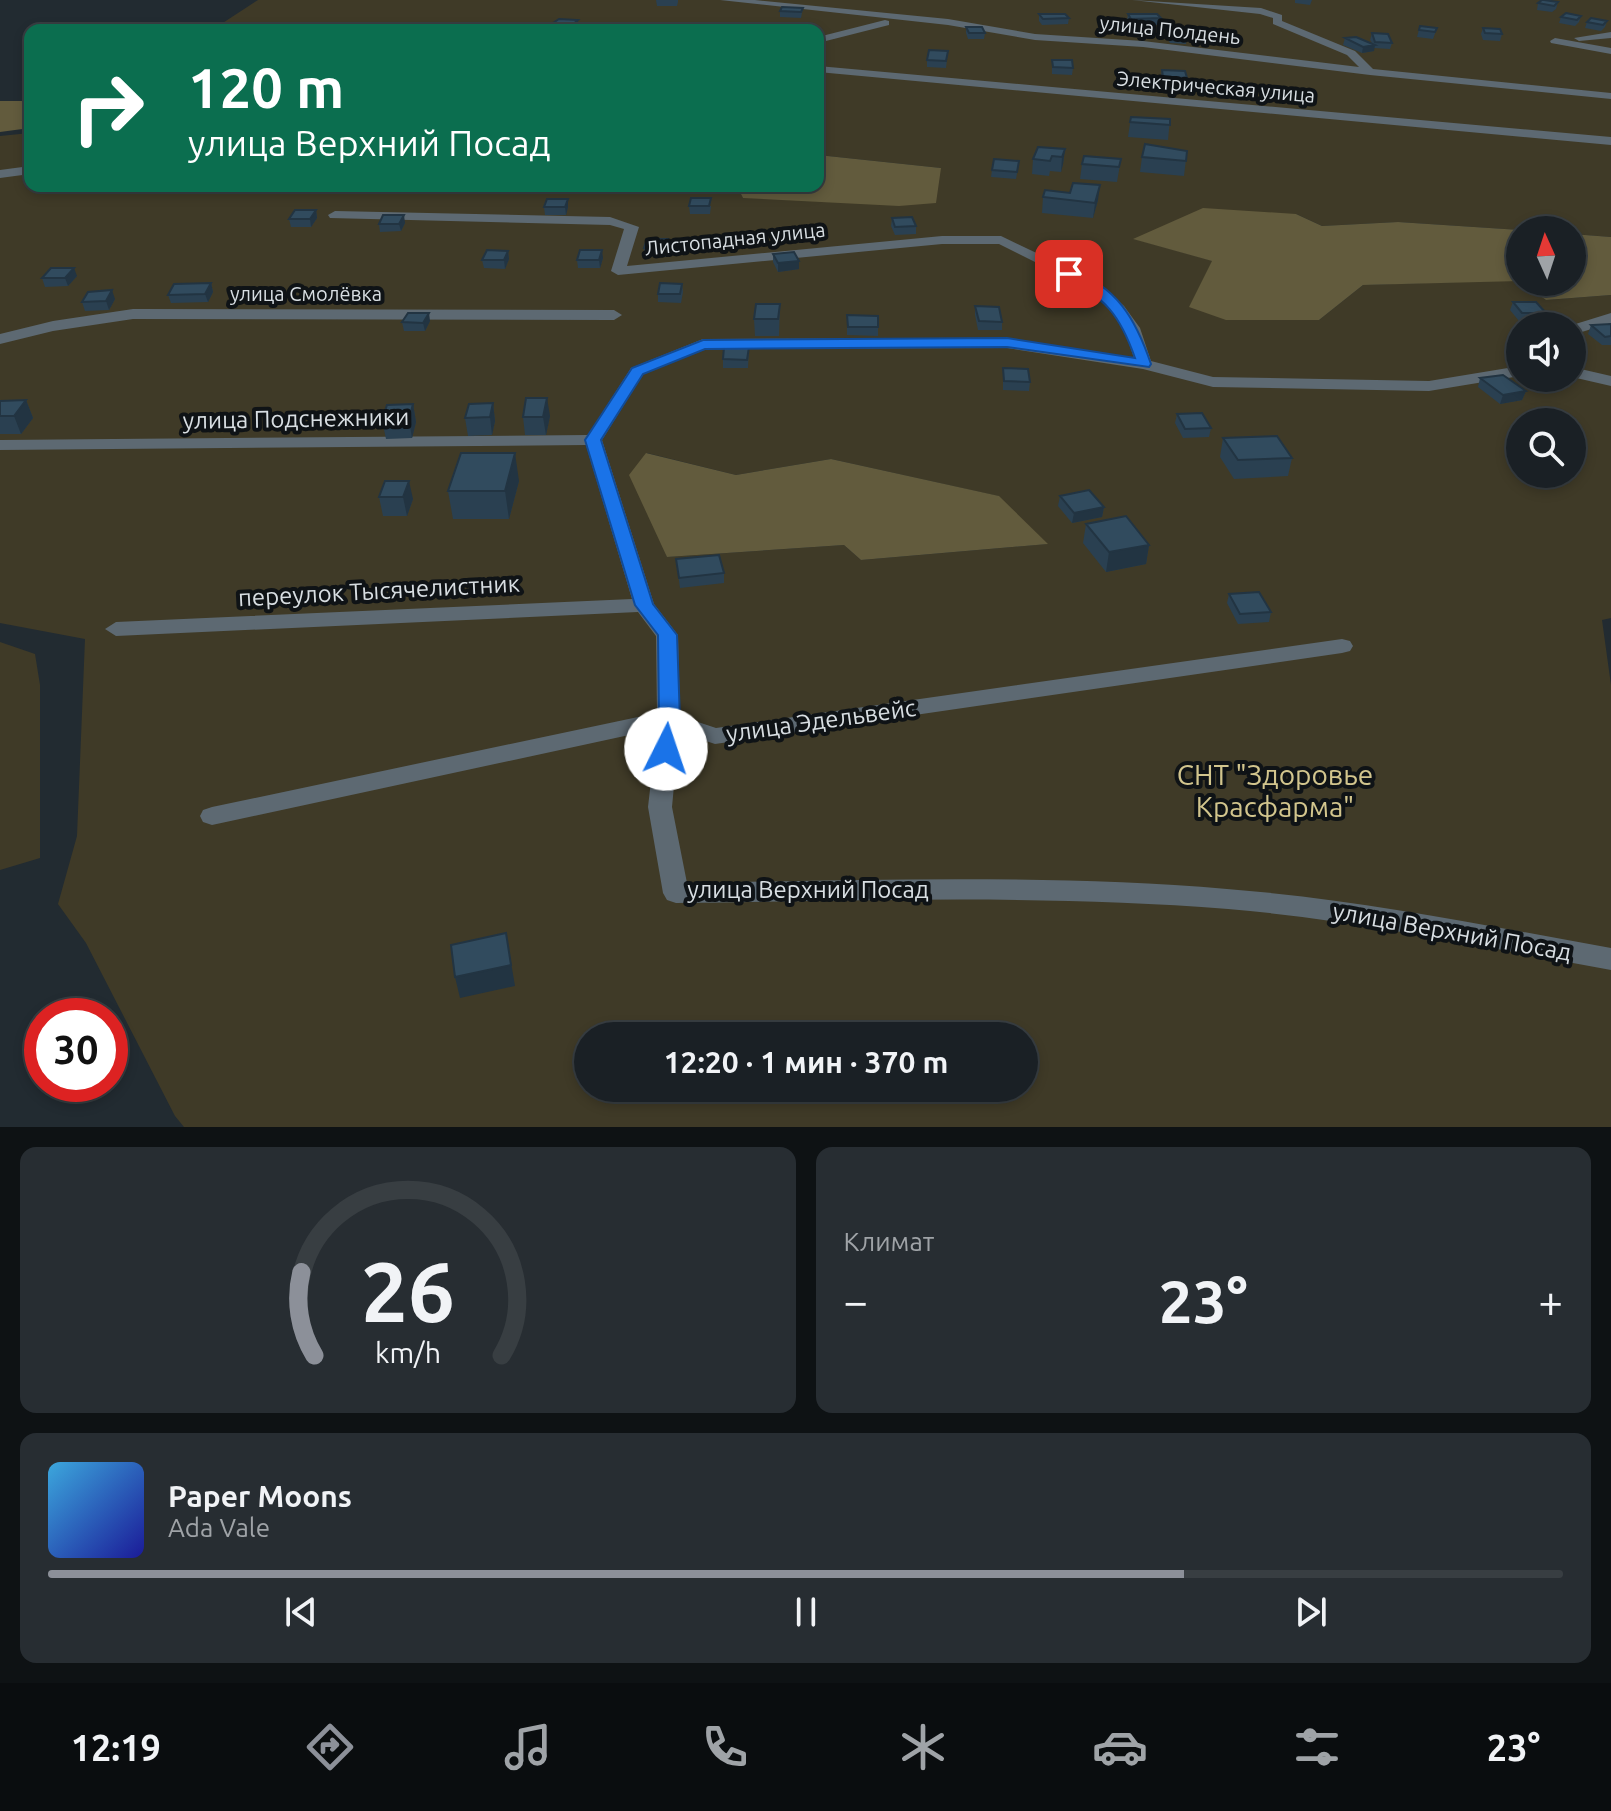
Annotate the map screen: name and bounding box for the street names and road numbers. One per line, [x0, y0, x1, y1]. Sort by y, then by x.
street label: улица Полдень [1099, 11, 1242, 48]
street label: Электрическая улица [1116, 66, 1316, 107]
street label: Листопадная улица [644, 218, 826, 259]
street label: улица Смолёвка [230, 282, 382, 305]
street label: улица Подснежники [182, 403, 410, 434]
street label: переулок Тысячелистник [237, 570, 521, 611]
street label: улица Эдельвейс [724, 694, 918, 747]
street label: улица Верхний Посад [687, 876, 929, 903]
street label: улица Верхний Посад [1331, 897, 1573, 966]

